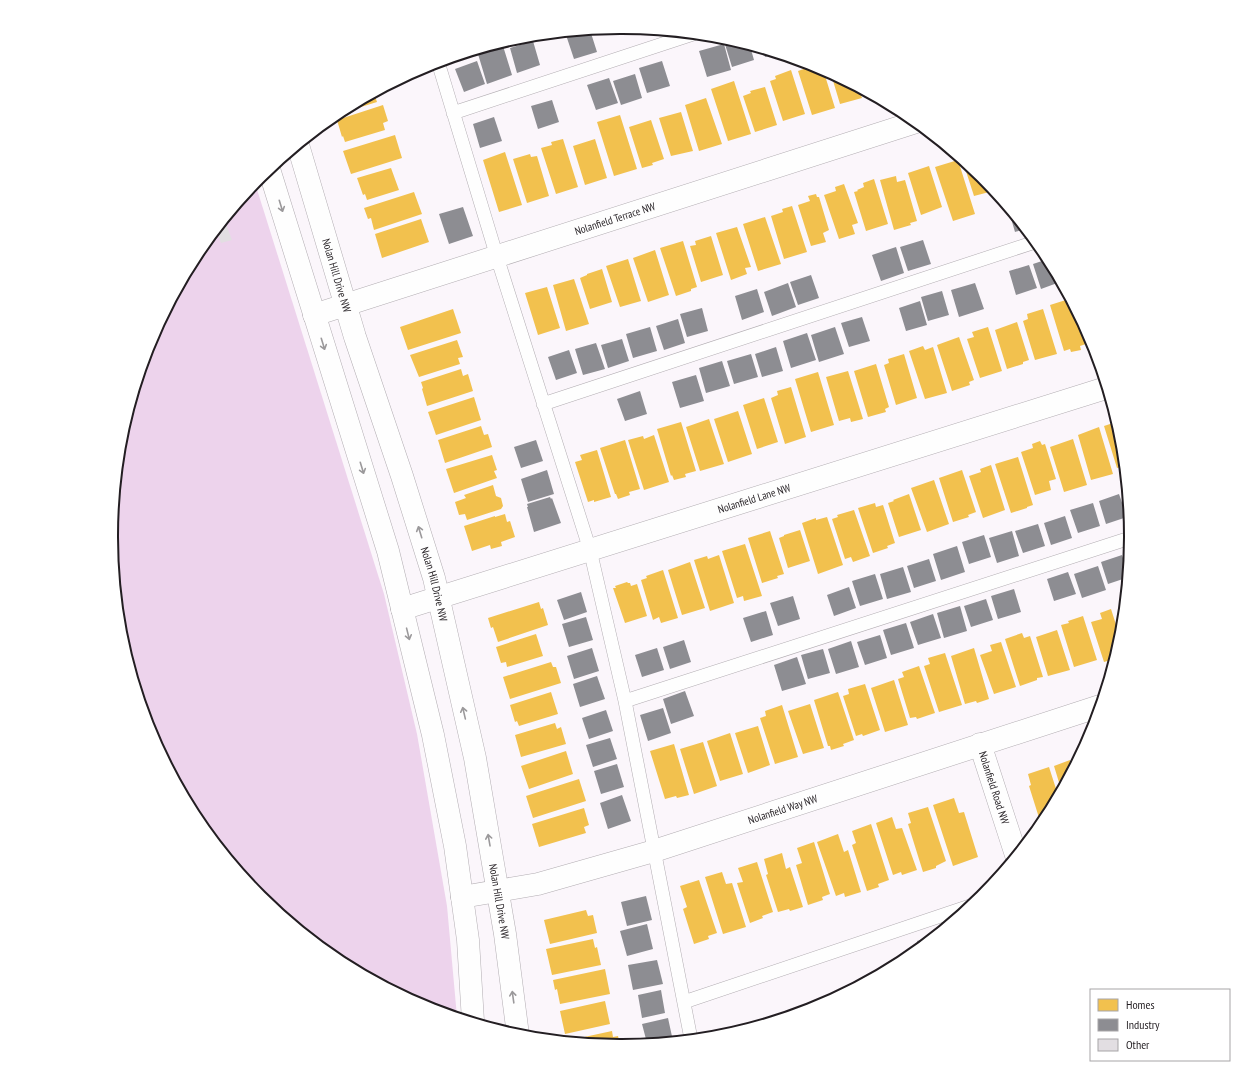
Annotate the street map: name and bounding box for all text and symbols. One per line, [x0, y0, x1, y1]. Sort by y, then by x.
street label: Nolanfield Terrace NW [573, 199, 658, 238]
one-way arrow [278, 200, 285, 213]
street label: Nolan Hill Drive NW [319, 237, 354, 315]
one-way arrow [320, 337, 327, 350]
one-way arrow [359, 461, 366, 474]
street label: Nolanfield Lane NW [716, 480, 793, 516]
one-way arrow [416, 526, 423, 539]
street label: Nolan Hill Drive NW [418, 545, 451, 623]
one-way arrow [405, 627, 412, 640]
one-way arrow [460, 707, 468, 720]
street label: Nolanfield Road NW [976, 749, 1013, 827]
street label: Nolanfield Way NW [746, 791, 820, 827]
one-way arrow [485, 834, 493, 847]
street label: Nolan Hill Drive NW [486, 863, 513, 941]
legend [1090, 989, 1230, 1061]
one-way arrow [509, 990, 517, 1003]
text: Homes [1126, 997, 1154, 1012]
text: Industry [1126, 1017, 1160, 1032]
text: Other [1126, 1037, 1150, 1052]

